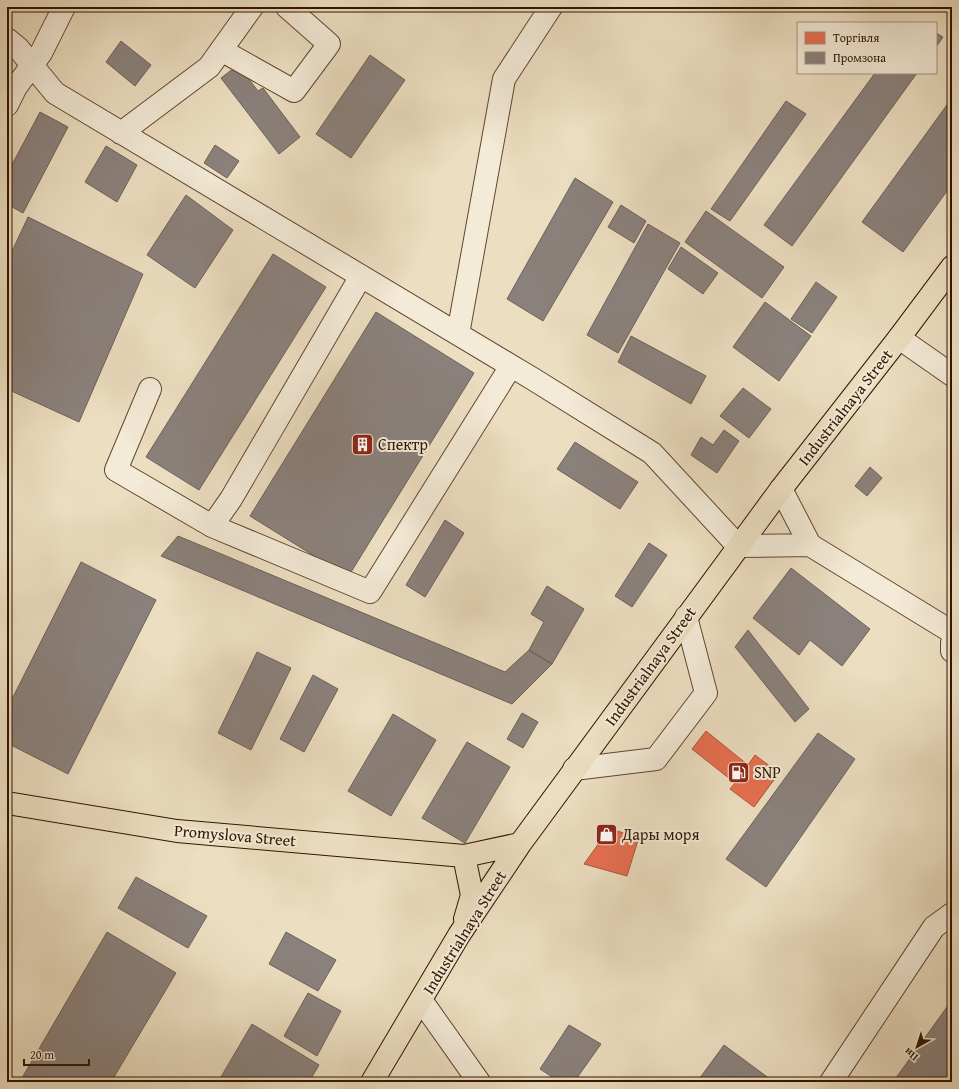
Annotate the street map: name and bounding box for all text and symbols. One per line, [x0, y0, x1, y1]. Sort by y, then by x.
legend [797, 22, 937, 74]
text: Торгівля [833, 29, 879, 46]
text: Промзона [833, 49, 886, 66]
street label: Industrialnaya Street [792, 343, 898, 470]
building icon: Спектр [349, 431, 375, 457]
place label: Спектр [378, 432, 428, 456]
street label: Industrialnaya Street [599, 601, 702, 731]
fuel station icon: SNP [726, 759, 752, 785]
place label: SNP [754, 760, 781, 784]
street label: Promyslova Street [173, 818, 297, 852]
shop icon: Дары моря [594, 821, 620, 847]
place label: Дары моря [621, 822, 700, 846]
street label: Industrialnaya Street [416, 865, 512, 999]
north arrow [897, 1027, 937, 1067]
scale bar [24, 1041, 89, 1067]
text: Пн [900, 1044, 921, 1065]
text: 20 m [30, 1046, 54, 1063]

